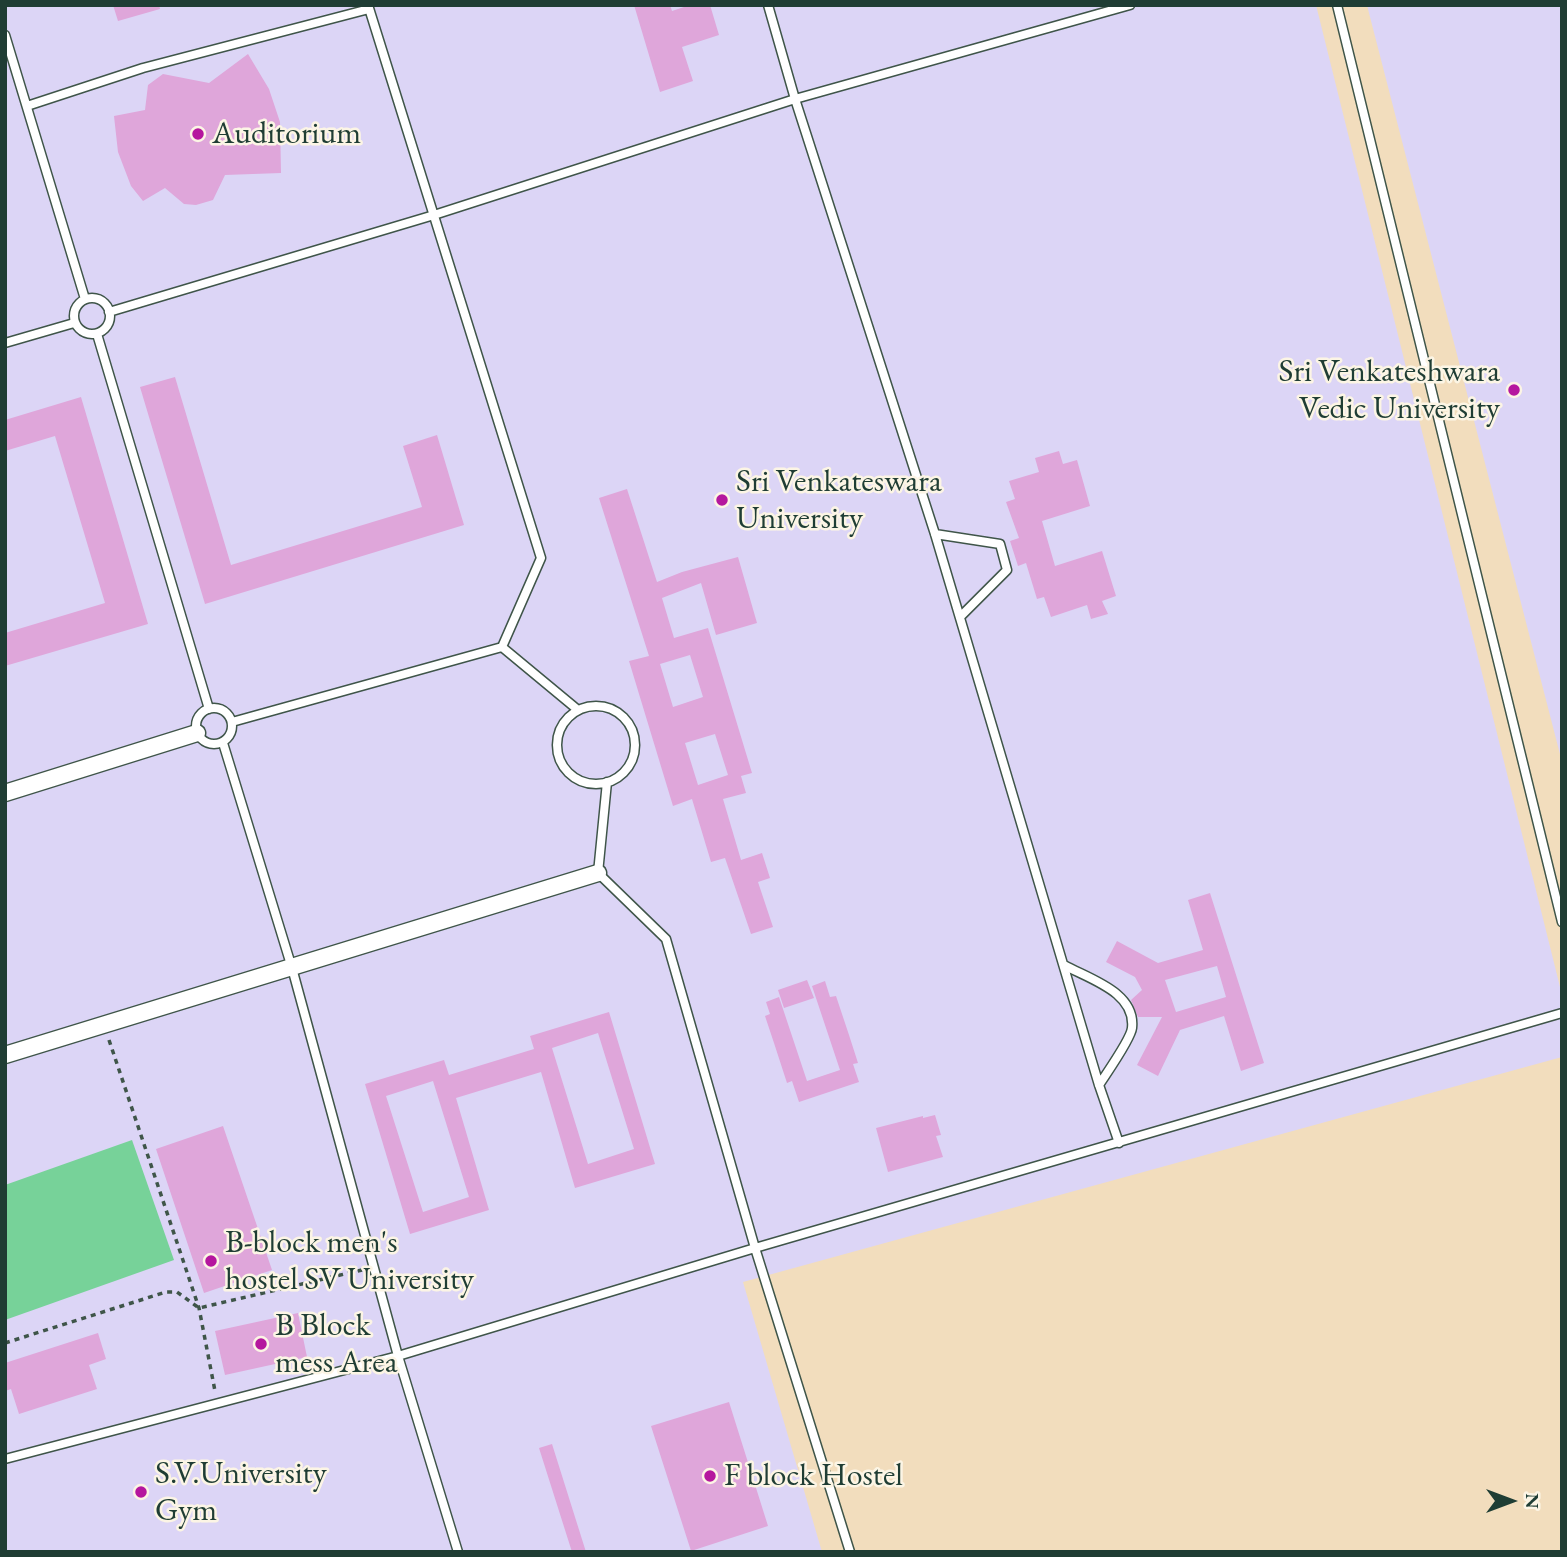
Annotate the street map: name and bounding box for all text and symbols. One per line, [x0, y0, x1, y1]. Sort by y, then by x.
place label: Auditorium [212, 115, 361, 153]
marker: Auditorium [190, 126, 206, 142]
place label: Sri Venkateshwara Vedic University [1279, 353, 1500, 428]
marker: Sri Venkateshwara Vedic University [1506, 382, 1522, 398]
place label: Sri Venkateswara University [736, 463, 942, 538]
marker: Sri Venkateswara University [714, 492, 730, 508]
place label: B-block men's hostel SV University [225, 1224, 474, 1299]
marker: B-block men's hostel SV University [203, 1253, 219, 1269]
place label: B Block mess Area [275, 1307, 398, 1382]
marker: B Block mess Area [253, 1336, 269, 1352]
place label: S.V.University Gym [155, 1455, 327, 1530]
place label: F block Hostel [724, 1457, 903, 1495]
north arrow [1476, 1466, 1546, 1536]
marker: F block Hostel [702, 1468, 718, 1484]
marker: S.V.University Gym [133, 1484, 149, 1500]
text: N [1520, 1493, 1545, 1509]

